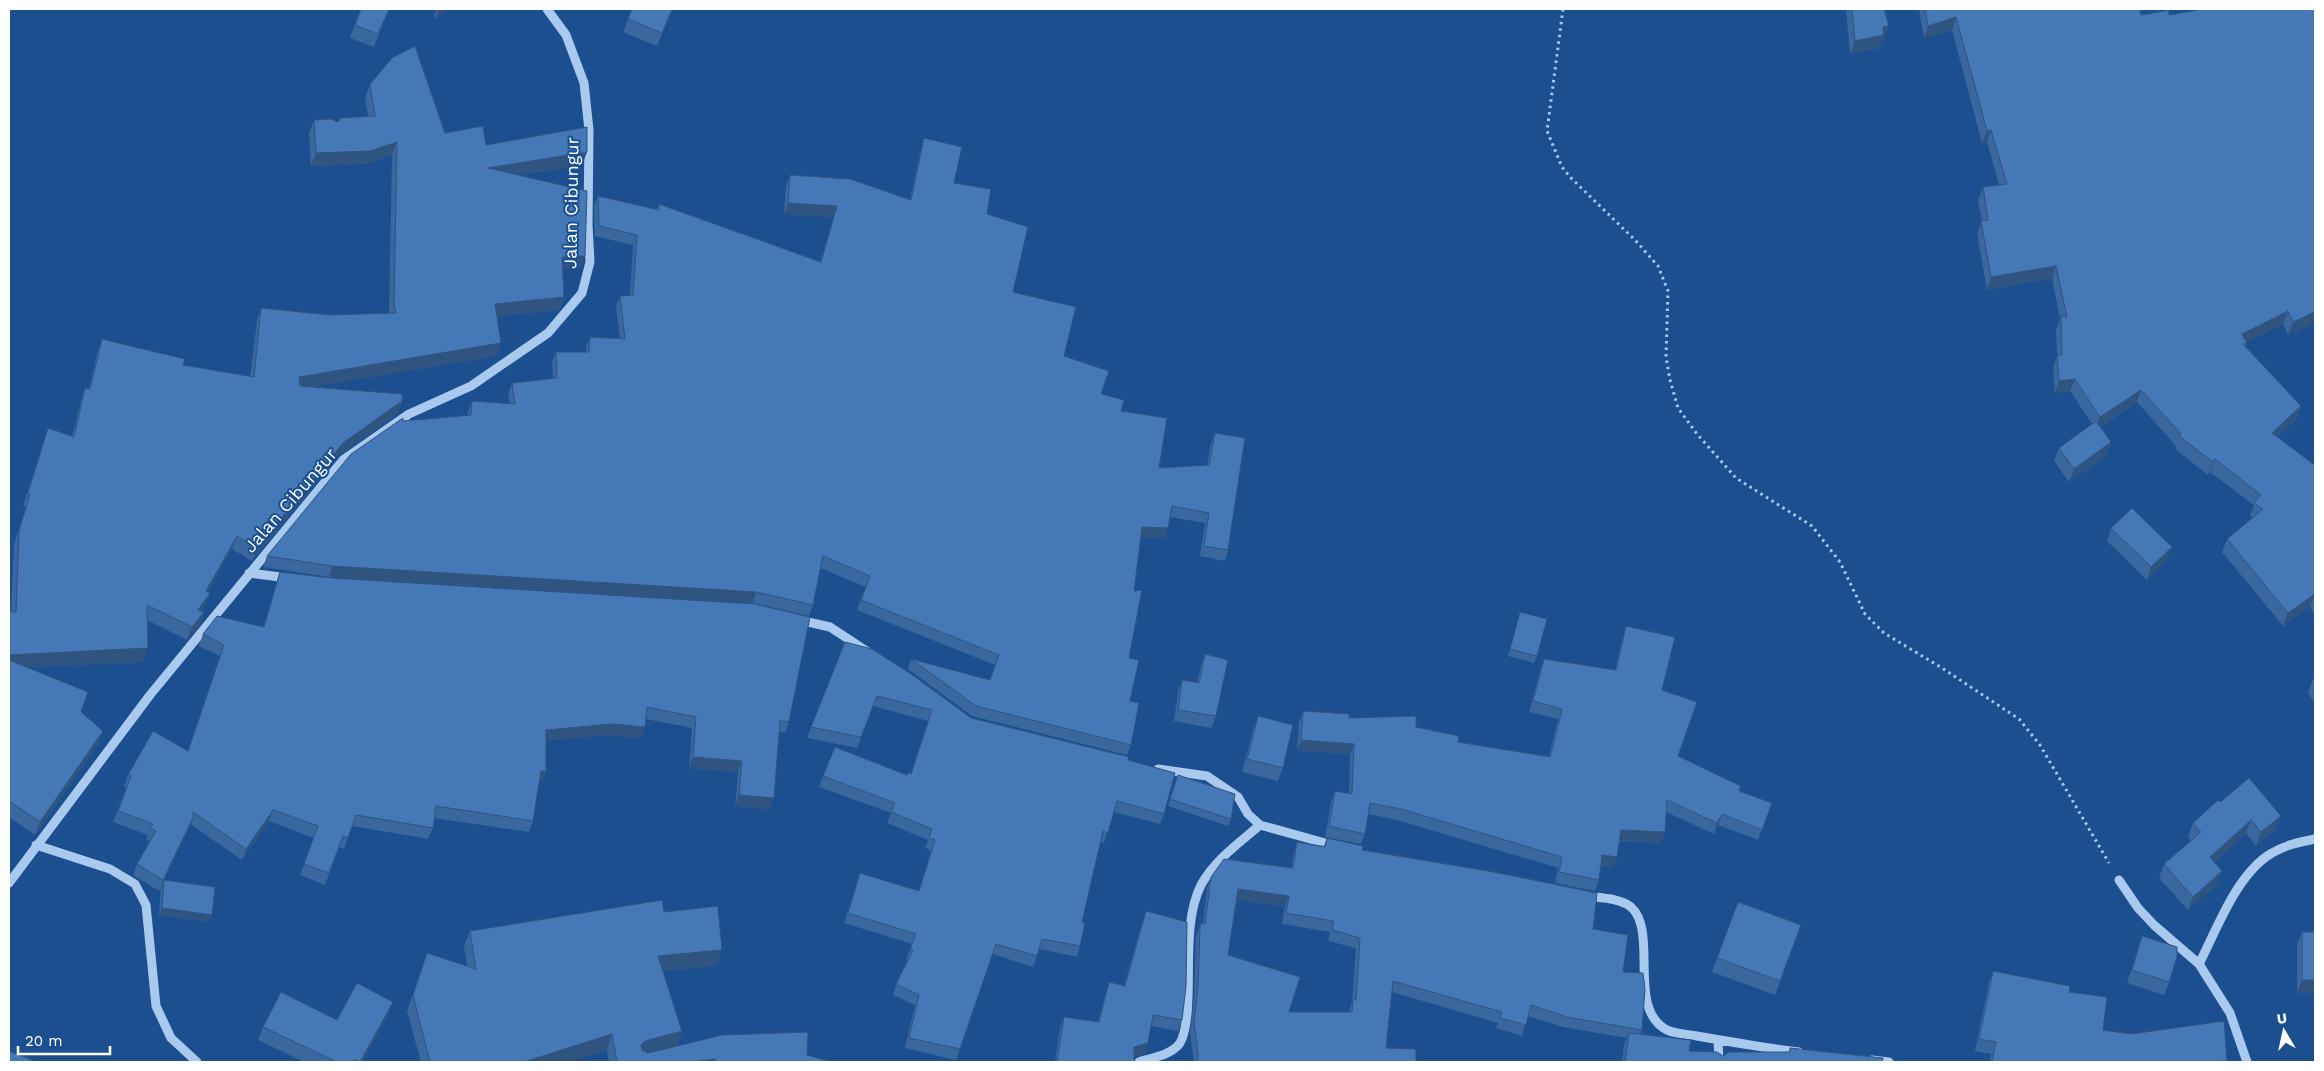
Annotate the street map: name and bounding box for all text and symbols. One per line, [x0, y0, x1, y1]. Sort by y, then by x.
street label: Jalan Cibungur [559, 137, 583, 269]
street label: Jalan Cibungur [239, 443, 341, 557]
north arrow [2259, 1006, 2309, 1056]
text: U [2276, 1009, 2288, 1027]
scale bar [18, 1024, 110, 1056]
text: 20 m [25, 1032, 63, 1050]

